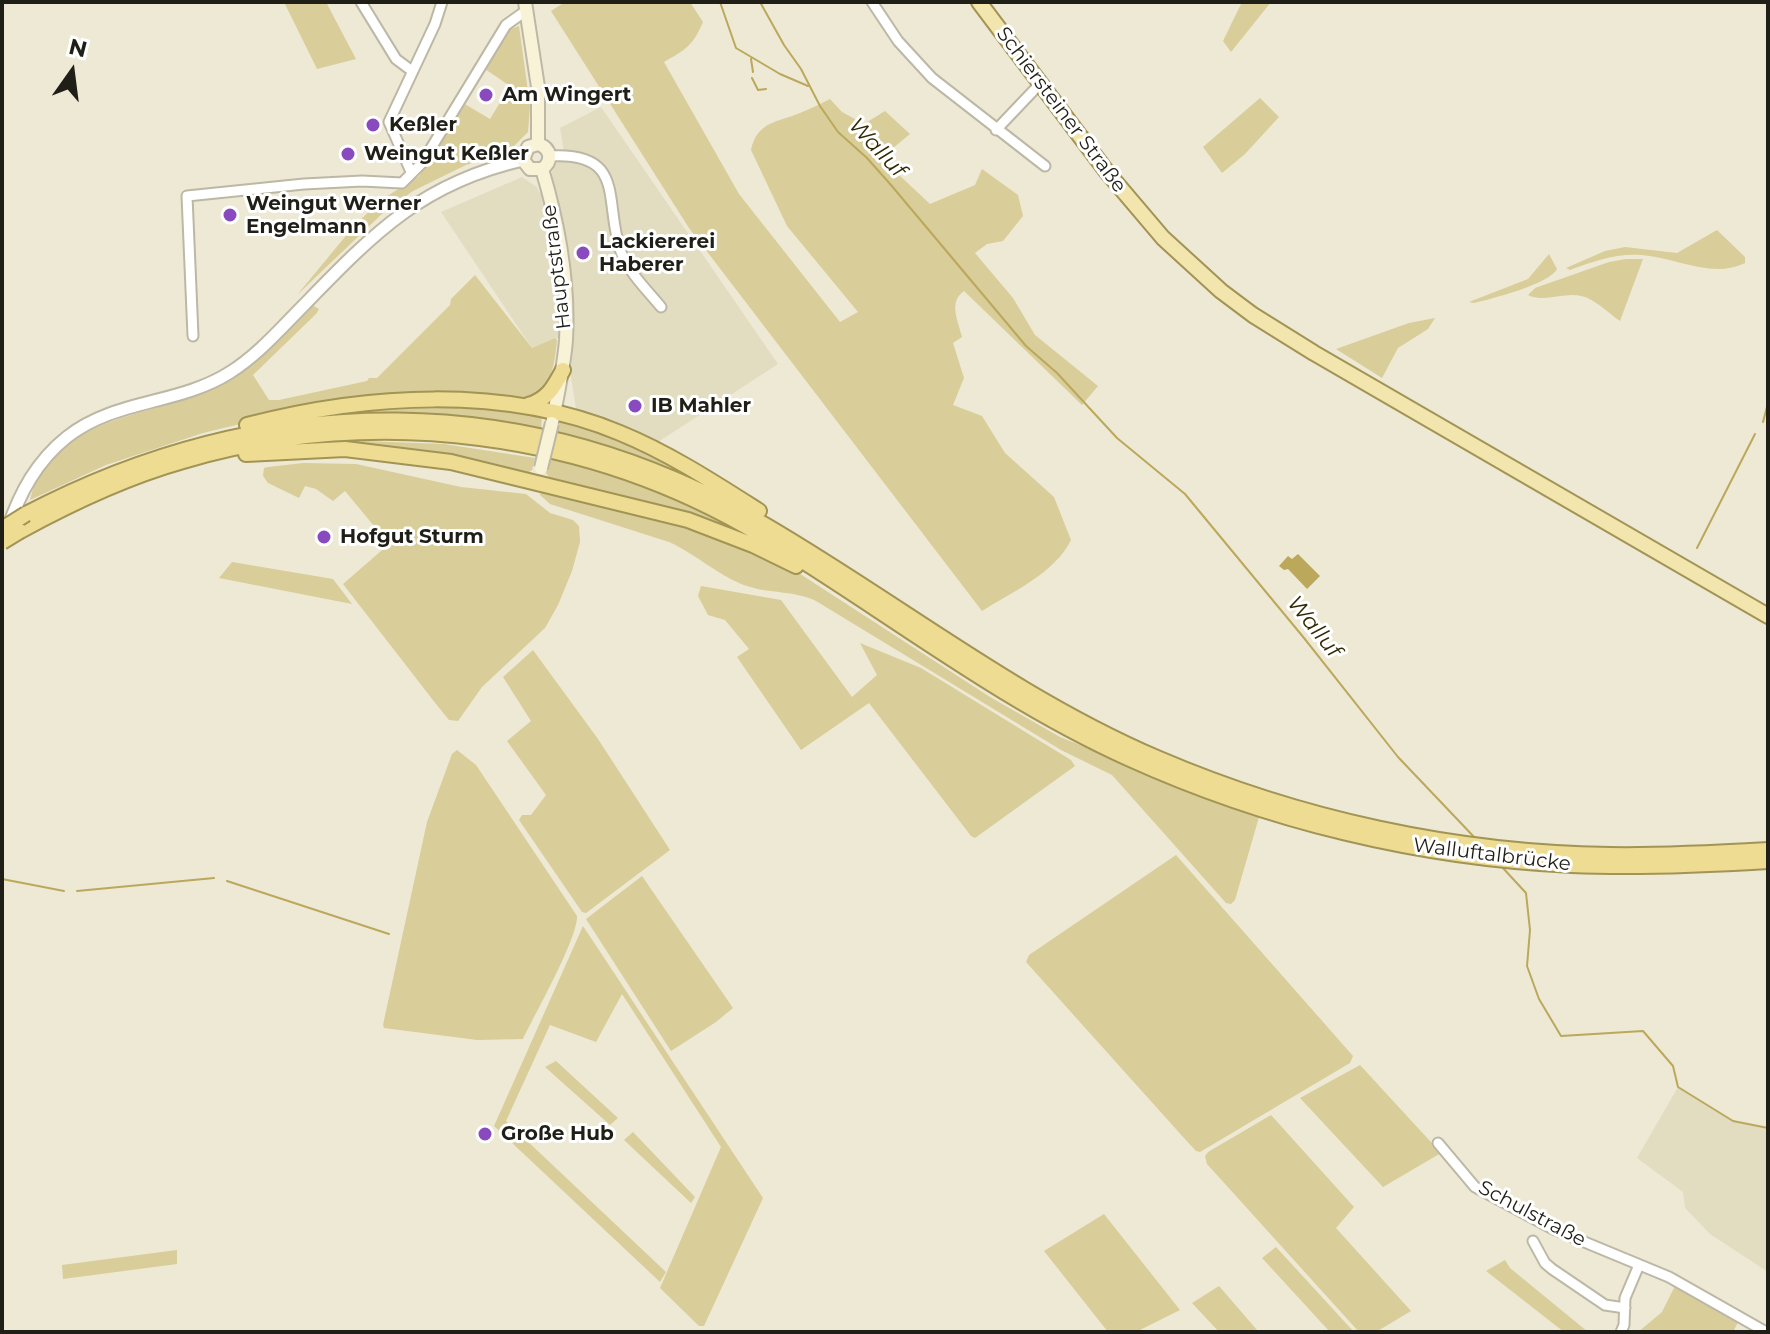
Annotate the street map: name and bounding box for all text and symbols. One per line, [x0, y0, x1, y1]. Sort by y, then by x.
street label: Schiersteiner Straße [991, 22, 1131, 198]
north arrow [32, 32, 112, 112]
text: N [66, 33, 90, 63]
place label: Am Wingert [502, 83, 631, 107]
marker: Am Wingert [477, 86, 495, 104]
place label: Keßler [389, 113, 457, 137]
water label: Walluf [843, 113, 911, 183]
marker: Keßler [364, 116, 382, 134]
place label: Weingut Keßler [364, 142, 529, 166]
marker: Weingut Keßler [339, 145, 357, 163]
place label: Weingut Werner Engelmann [246, 192, 421, 239]
street label: Hauptstraße [537, 203, 577, 331]
marker: Weingut Werner Engelmann [221, 206, 239, 224]
place label: Lackiererei Haberer [599, 230, 715, 277]
marker: Lackiererei Haberer [574, 244, 592, 262]
place label: IB Mahler [651, 394, 751, 418]
marker: IB Mahler [626, 397, 644, 415]
place label: Hofgut Sturm [340, 525, 484, 549]
marker: Hofgut Sturm [315, 528, 333, 546]
water label: Walluf [1281, 591, 1347, 663]
street label: Walluftalbrücke [1412, 833, 1572, 877]
place label: Große Hub [501, 1122, 614, 1146]
marker: Große Hub [476, 1125, 494, 1143]
street label: Schulstraße [1474, 1176, 1590, 1252]

